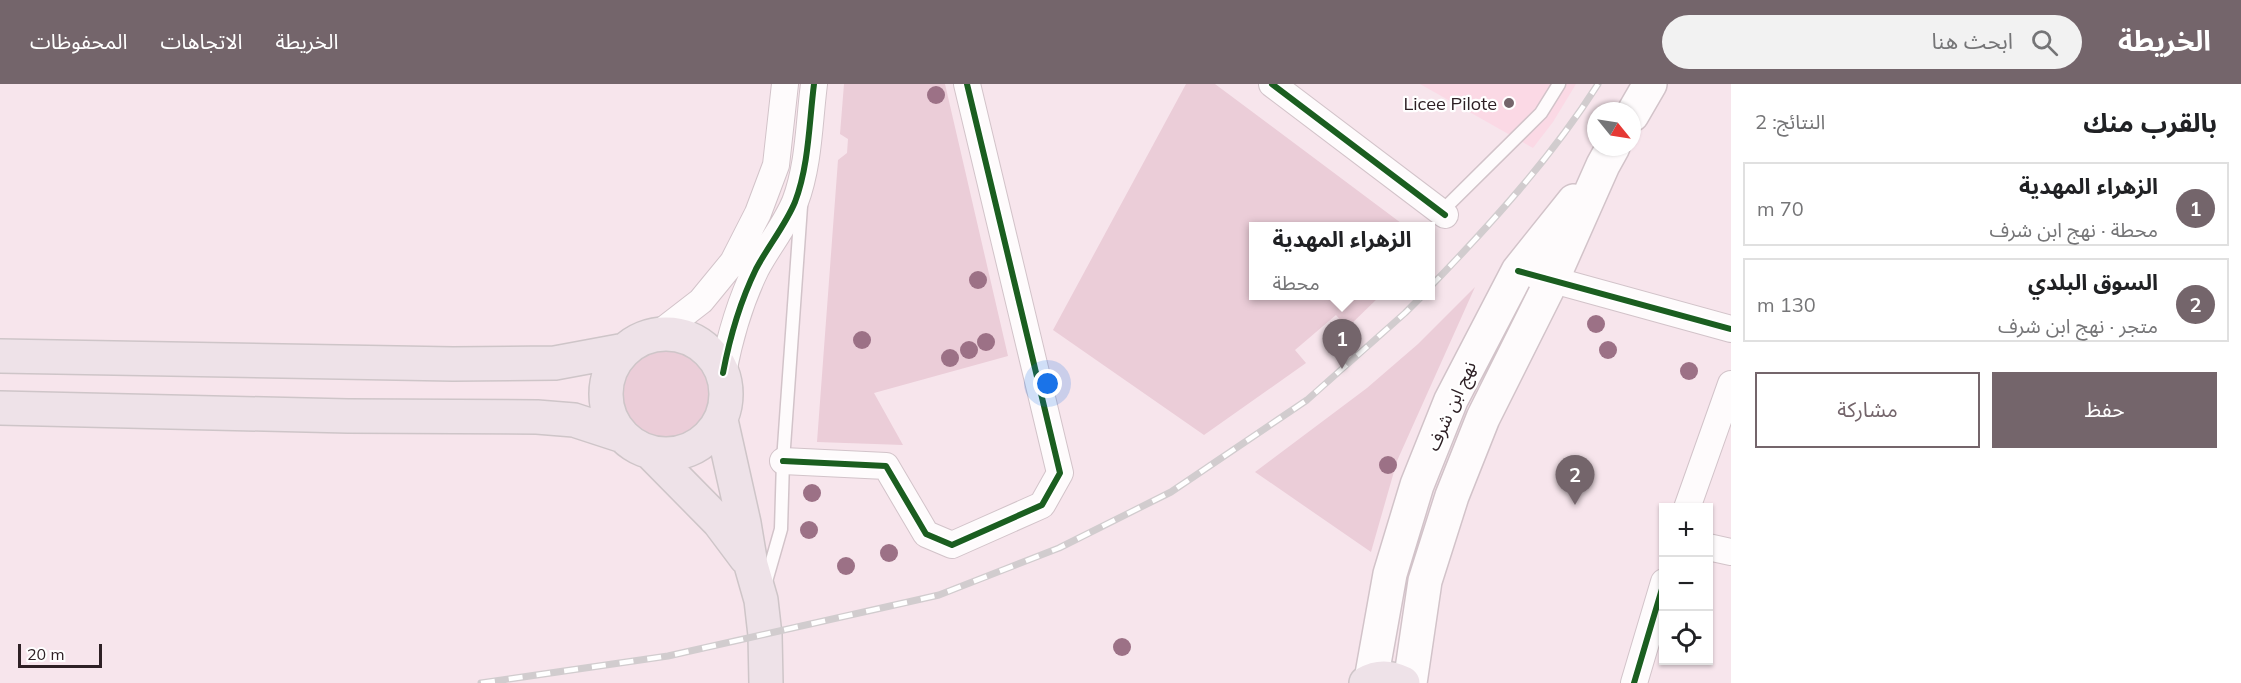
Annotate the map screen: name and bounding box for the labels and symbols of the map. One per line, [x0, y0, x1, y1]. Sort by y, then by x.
place label: Licee Pilote [1403, 92, 1497, 115]
marker: Licee Pilote [1502, 96, 1516, 110]
north arrow [1587, 102, 1641, 156]
pin: 1 [1322, 320, 1362, 369]
street label: نهج ابن شرف [1421, 358, 1483, 455]
your location [1033, 369, 1062, 398]
pin: 2 [1556, 456, 1594, 505]
scale bar [18, 641, 102, 668]

